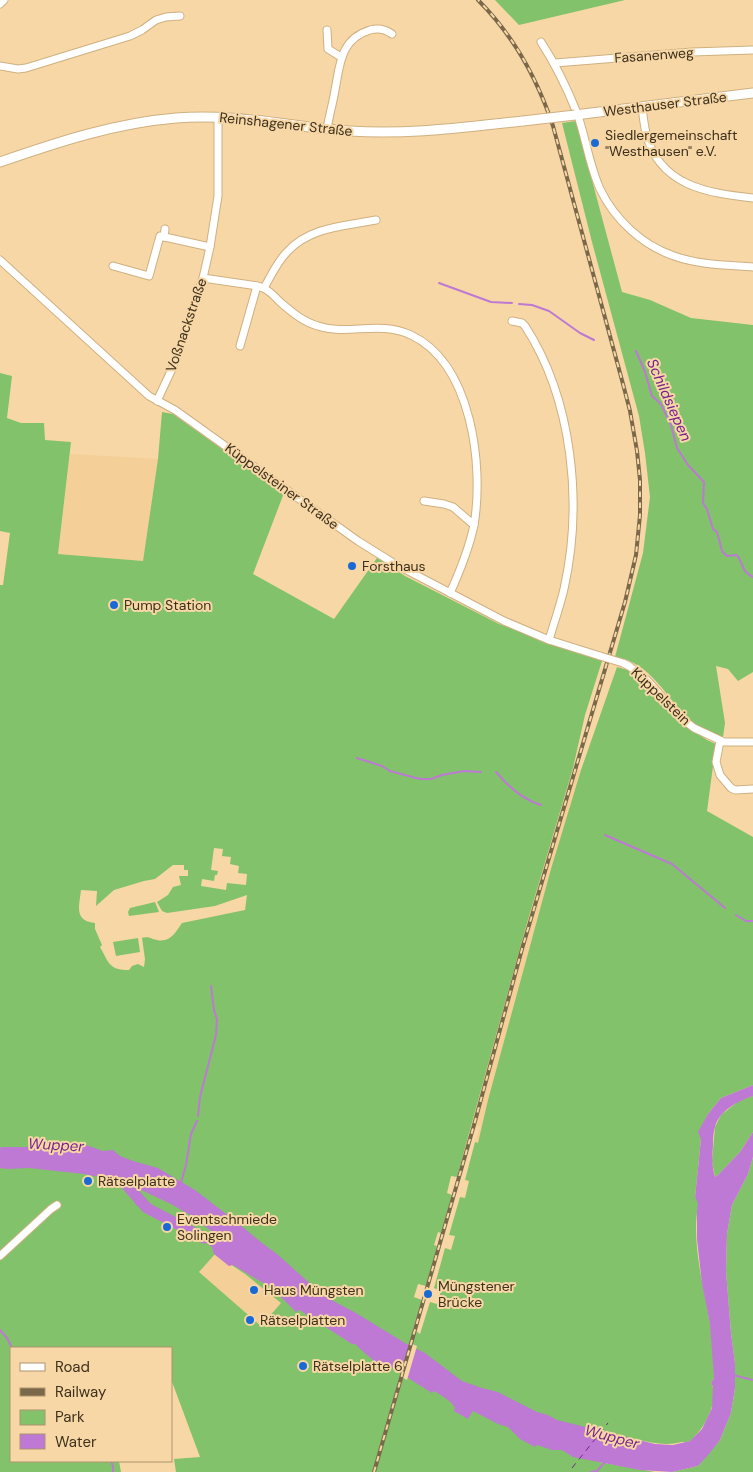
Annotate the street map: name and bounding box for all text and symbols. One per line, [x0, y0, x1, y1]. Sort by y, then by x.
street label: Fasanenweg [614, 43, 694, 67]
street label: Westhauser Straße [602, 88, 728, 120]
street label: Reinshagener Straße [219, 108, 353, 140]
place label: Siedlergemeinschaft "Westhausen" e.V. [605, 126, 738, 160]
marker: Siedlergemeinschaft "Westhausen" e.V. [589, 137, 601, 149]
street label: Voßnackstraße [161, 276, 211, 374]
water label: Schildsiepen [642, 355, 696, 445]
street label: Küppelsteiner Straße [222, 439, 342, 533]
place label: Forsthaus [362, 557, 426, 575]
marker: Forsthaus [346, 560, 358, 572]
place label: Pump Station [124, 596, 211, 614]
marker: Pump Station [108, 599, 120, 611]
street label: Küppelstein [627, 663, 695, 729]
water label: Wupper [28, 1134, 85, 1156]
place label: Rätselplatte [98, 1172, 175, 1190]
marker: Rätselplatte [82, 1175, 94, 1187]
place label: Eventschmiede Solingen [177, 1210, 277, 1244]
marker: Eventschmiede Solingen [161, 1221, 173, 1233]
place label: Müngstener Brücke [438, 1277, 515, 1311]
place label: Haus Müngsten [264, 1281, 364, 1299]
marker: Haus Müngsten [248, 1284, 260, 1296]
marker: Müngstener Brücke [422, 1288, 434, 1300]
place label: Rätselplatten [260, 1311, 345, 1329]
marker: Rätselplatten [244, 1314, 256, 1326]
legend [10, 1347, 172, 1462]
text: Road [55, 1357, 90, 1377]
place label: Rätselplatte 6 [313, 1357, 403, 1375]
marker: Rätselplatte 6 [297, 1360, 309, 1372]
text: Railway [55, 1382, 107, 1402]
text: Park [55, 1407, 85, 1427]
water label: Wupper [582, 1420, 642, 1454]
text: Water [55, 1432, 97, 1452]

